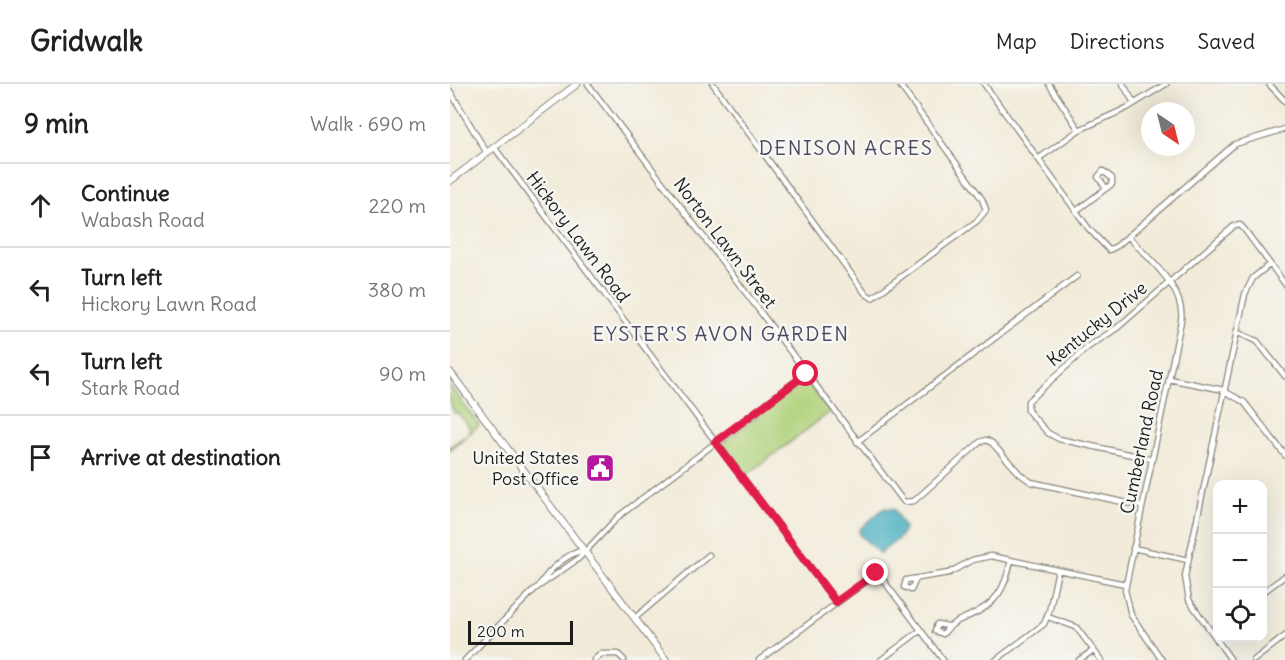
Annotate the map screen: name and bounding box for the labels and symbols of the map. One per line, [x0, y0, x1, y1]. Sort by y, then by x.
north arrow [1141, 102, 1195, 156]
district label: DENISON ACRES [759, 135, 933, 160]
street label: Hickory Lawn Road [522, 167, 635, 307]
street label: Norton Lawn Street [669, 173, 782, 313]
street label: Kentucky Drive [1042, 276, 1152, 371]
district label: EYSTER'S AVON GARDEN [593, 321, 850, 346]
route start [792, 360, 818, 386]
street label: Cumberland Road [1115, 367, 1168, 516]
place label: United States Post Office [472, 446, 579, 490]
public building icon: United States Post Office [584, 452, 616, 484]
route end [862, 559, 888, 585]
scale bar [468, 618, 573, 646]

